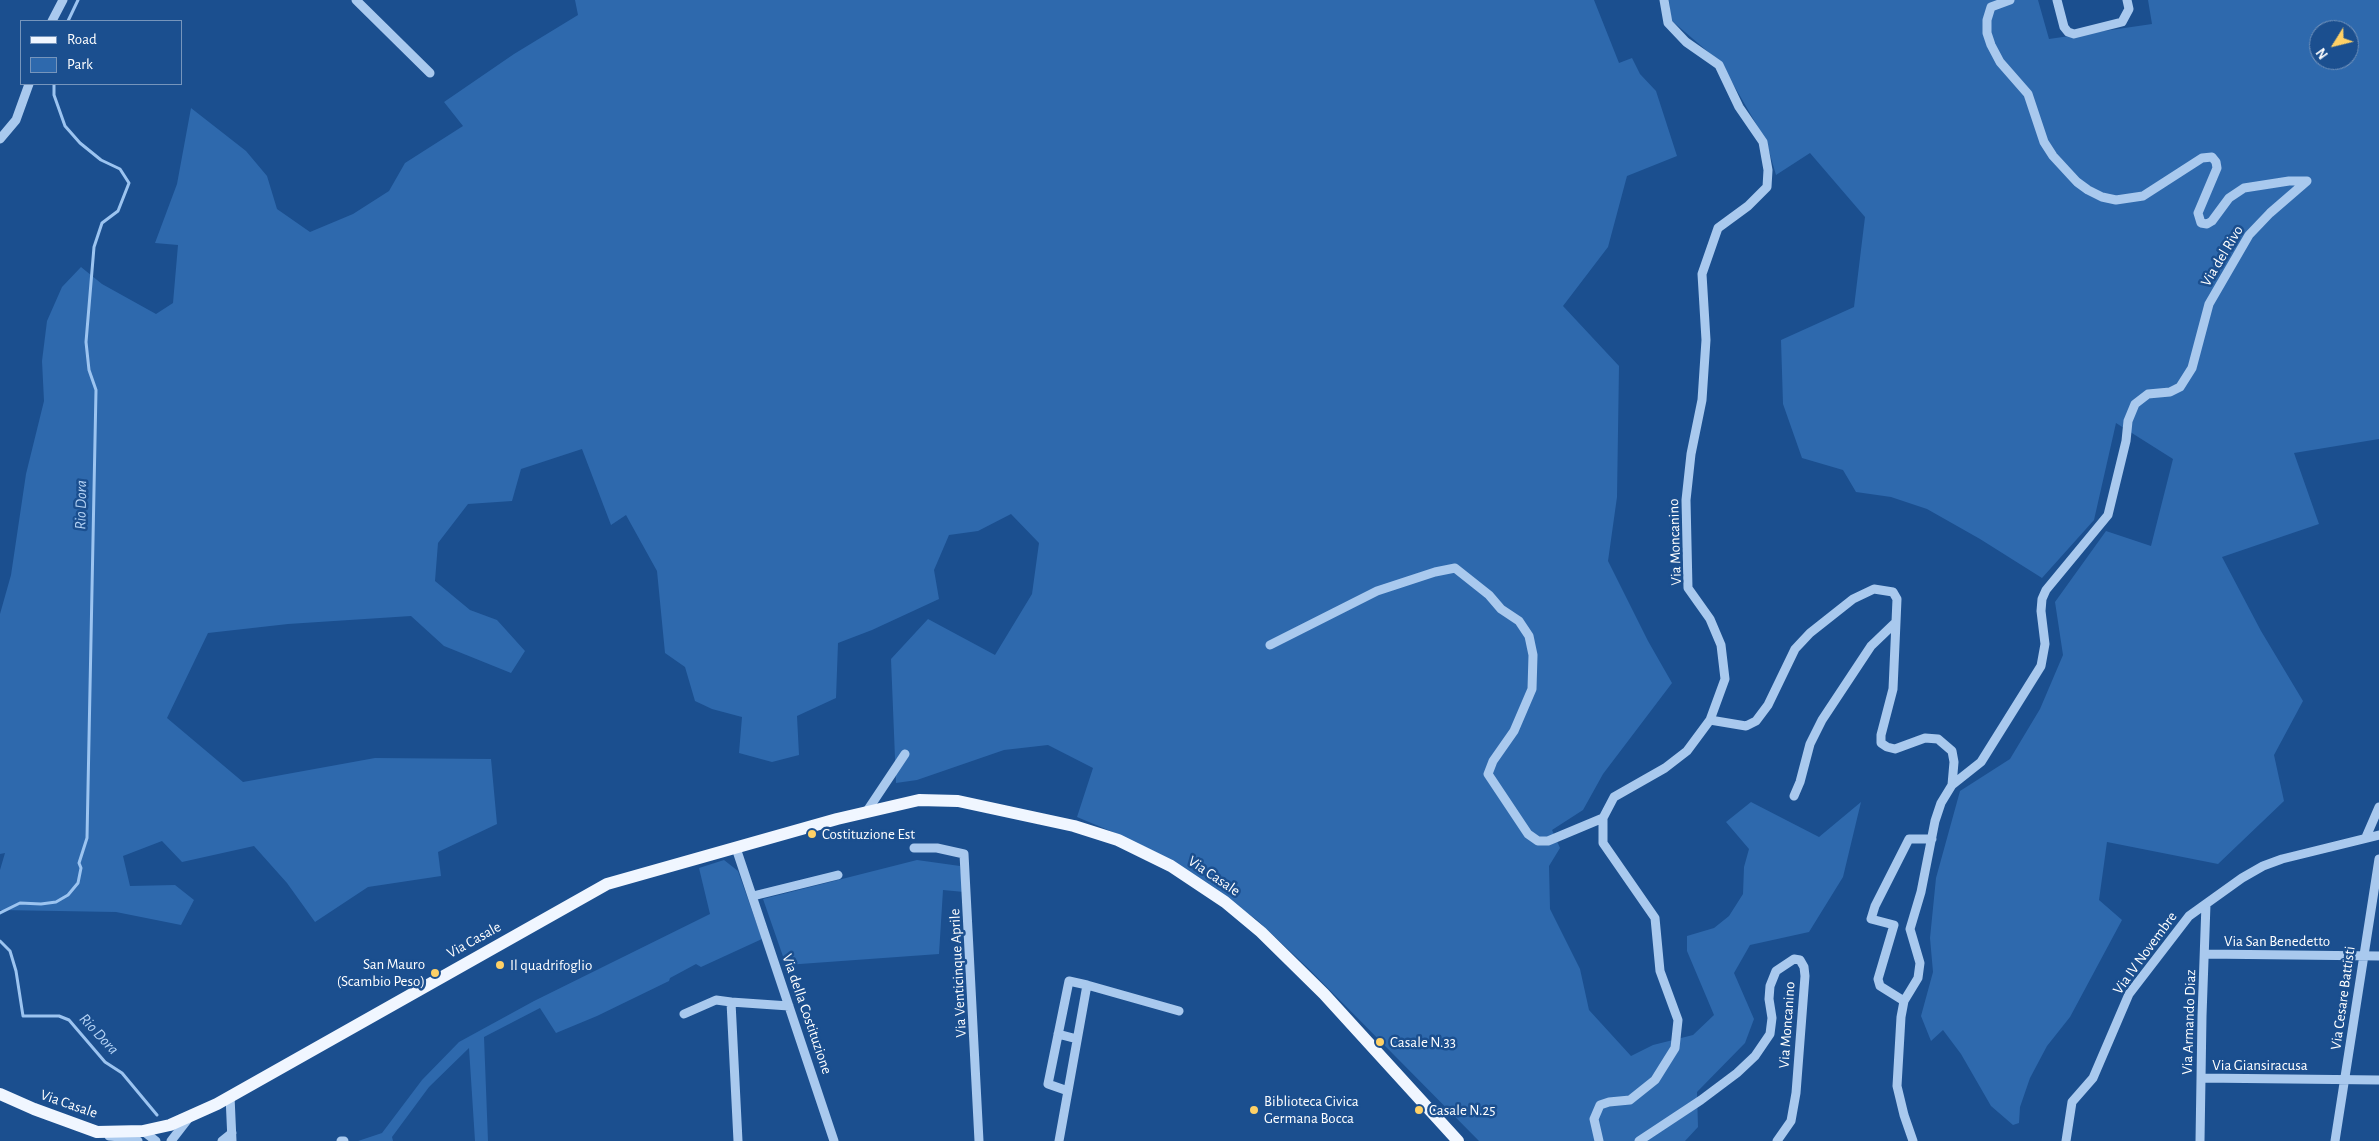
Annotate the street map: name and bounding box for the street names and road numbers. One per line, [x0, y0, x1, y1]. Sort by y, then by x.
street label: Via del Rivo [2197, 222, 2247, 290]
street label: Via Moncanino [1664, 498, 1686, 586]
street label: Via Casale [1184, 852, 1244, 900]
street label: Via Venticinque Aprile [946, 908, 970, 1038]
street label: Via IV Novembre [2109, 908, 2181, 998]
street label: Via Casale [444, 918, 504, 962]
street label: Via San Benedetto [2224, 932, 2330, 950]
street label: Via Cesare Battisti [2327, 945, 2359, 1051]
street label: Via della Costituzione [778, 952, 836, 1076]
street label: Via Armando Diaz [2178, 969, 2200, 1075]
street label: Via Moncanino [1775, 981, 1799, 1069]
street label: Via Giansiracusa [2212, 1056, 2308, 1074]
street label: Via Casale [38, 1086, 100, 1122]

